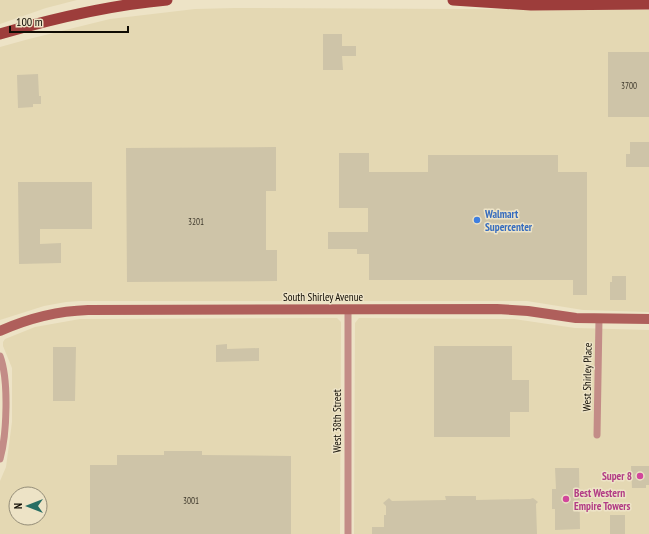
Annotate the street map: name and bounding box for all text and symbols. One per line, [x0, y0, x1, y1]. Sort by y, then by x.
scale bar [10, 8, 128, 34]
text: 100 m [16, 14, 43, 29]
house number: 3700 [621, 80, 637, 91]
place label: Walmart Supercenter [484, 207, 533, 234]
marker: Walmart Supercenter [472, 215, 482, 225]
house number: 3201 [188, 216, 204, 227]
street label: South Shirley Avenue [283, 290, 363, 304]
street label: West Shirley Place [579, 342, 595, 412]
street label: West 38th Street [330, 389, 344, 453]
place label: Super 8 [602, 469, 632, 483]
marker: Super 8 [635, 471, 645, 481]
north arrow [8, 486, 48, 526]
place label: Best Western Empire Towers [574, 486, 631, 513]
marker: Best Western Empire Towers [561, 494, 571, 504]
house number: 3001 [183, 495, 199, 506]
text: N [11, 503, 25, 509]

